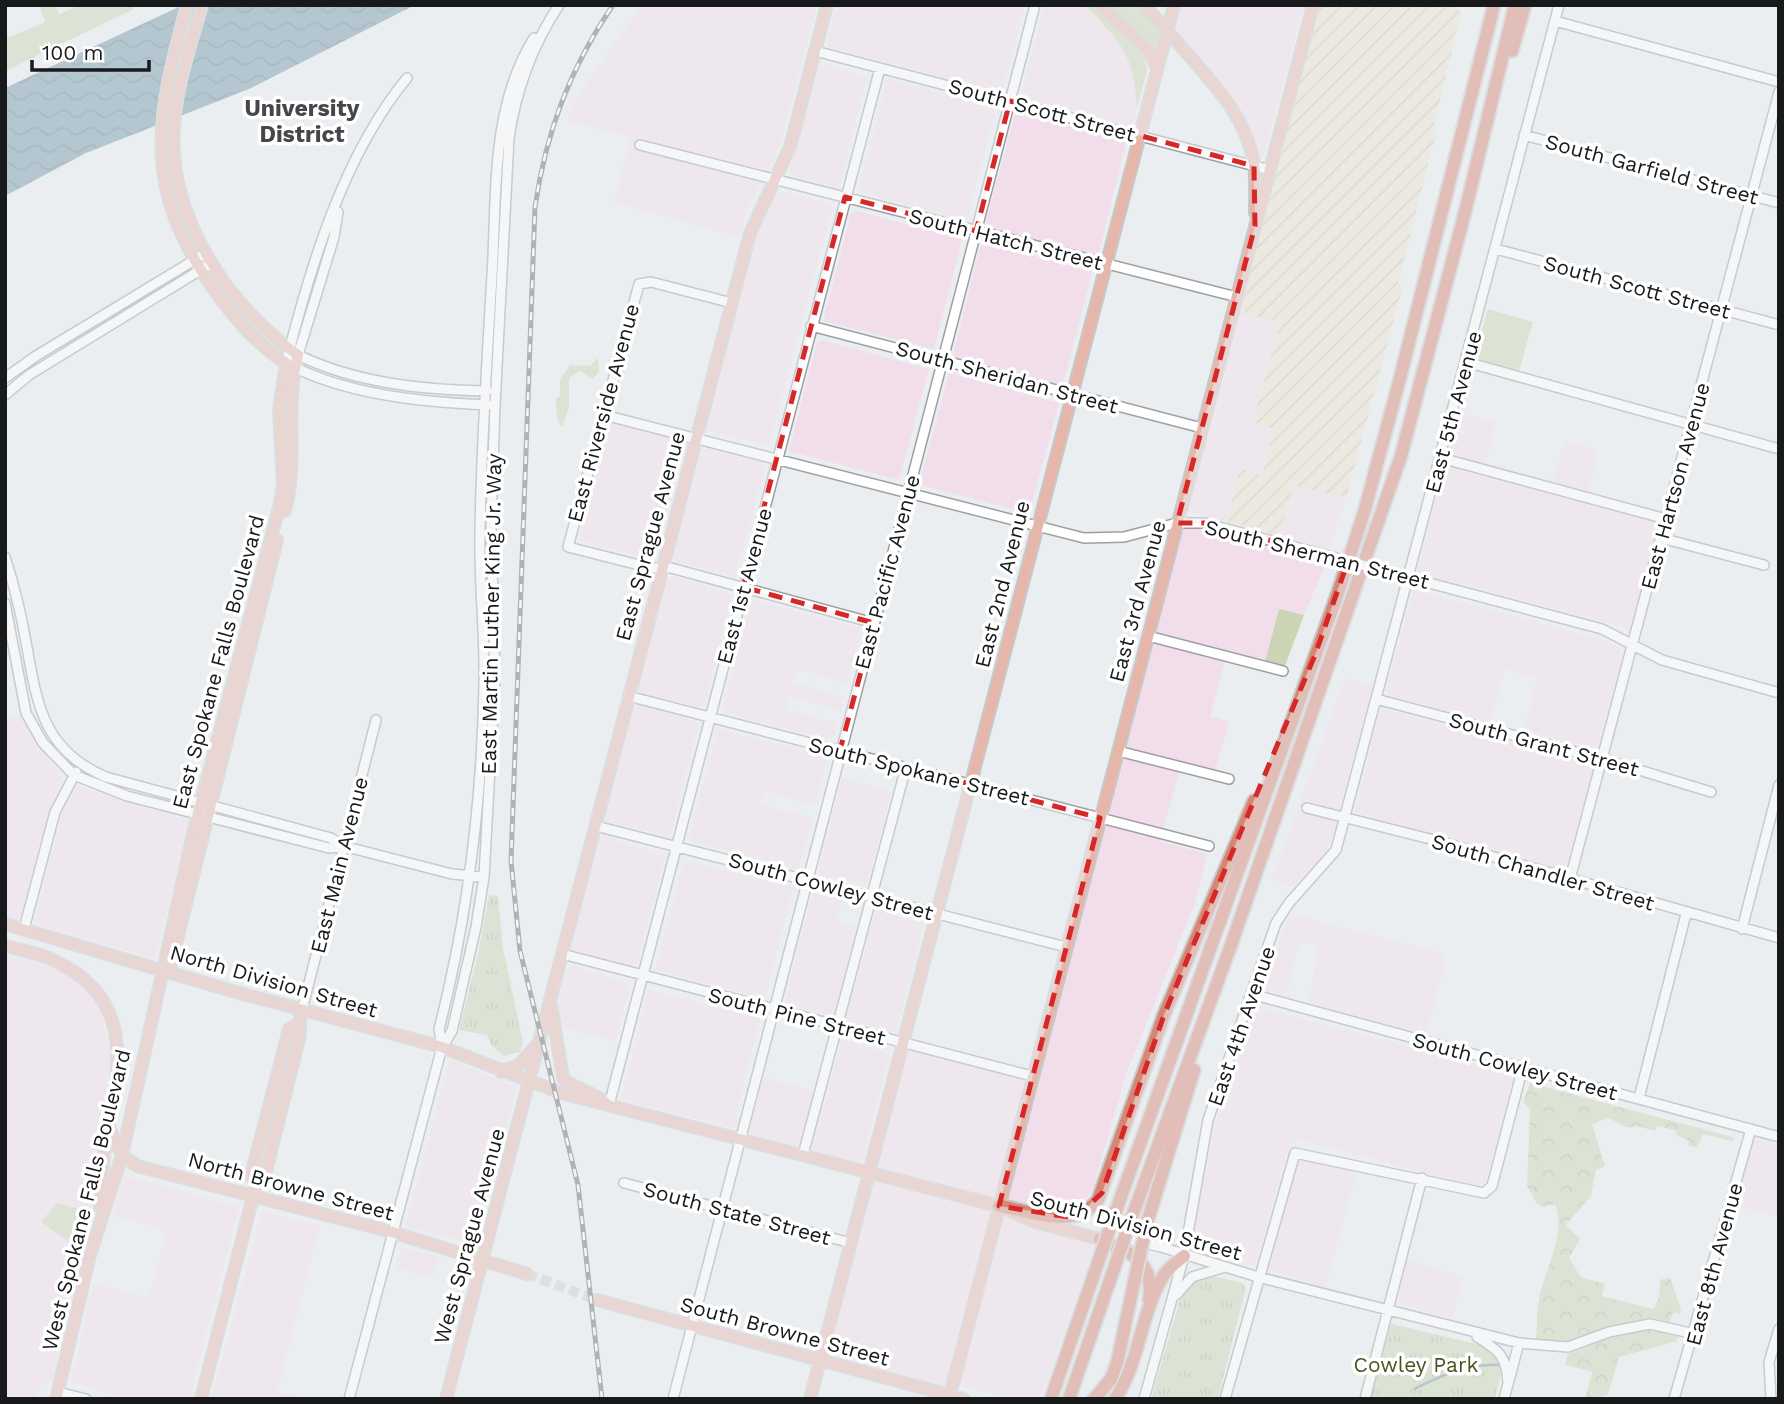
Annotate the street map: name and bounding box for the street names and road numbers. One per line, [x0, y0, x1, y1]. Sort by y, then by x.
street label: South Scott Street [946, 73, 1138, 147]
street label: South Garfield Street [1543, 129, 1761, 210]
street label: South Hatch Street [907, 203, 1106, 275]
street label: South Scott Street [1541, 250, 1733, 324]
street label: East Riverside Avenue [562, 301, 644, 525]
street label: East 5th Avenue [1419, 328, 1487, 496]
street label: South Sheridan Street [893, 335, 1121, 419]
street label: East Hartson Avenue [1635, 380, 1715, 592]
street label: East Sprague Avenue [610, 429, 690, 643]
street label: East Martin Luther King Jr. Way [476, 453, 506, 775]
street label: East Pacific Avenue [849, 472, 925, 672]
street label: East 2nd Avenue [969, 498, 1035, 670]
street label: East 1st Avenue [711, 505, 777, 667]
street label: East Spokane Falls Boulevard [167, 512, 269, 812]
street label: South Sherman Street [1202, 514, 1432, 594]
street label: East 3rd Avenue [1103, 517, 1171, 685]
street label: South Grant Street [1446, 707, 1642, 781]
street label: South Spokane Street [806, 732, 1032, 811]
street label: East Main Avenue [305, 774, 373, 956]
street label: South Chandler Street [1429, 828, 1657, 916]
street label: South Cowley Street [726, 847, 936, 925]
street label: North Division Street [167, 939, 381, 1023]
street label: East 4th Avenue [1202, 943, 1280, 1109]
street label: South Pine Street [706, 982, 888, 1050]
street label: South Cowley Street [1410, 1027, 1620, 1105]
street label: West Spokane Falls Boulevard [36, 1047, 136, 1353]
street label: West Sprague Avenue [428, 1125, 510, 1347]
street label: North Browne Street [185, 1146, 397, 1226]
street label: South State Street [641, 1176, 834, 1250]
street label: East 8th Avenue [1680, 1180, 1748, 1348]
street label: South Division Street [1028, 1185, 1245, 1265]
street label: South Browne Street [678, 1291, 892, 1371]

